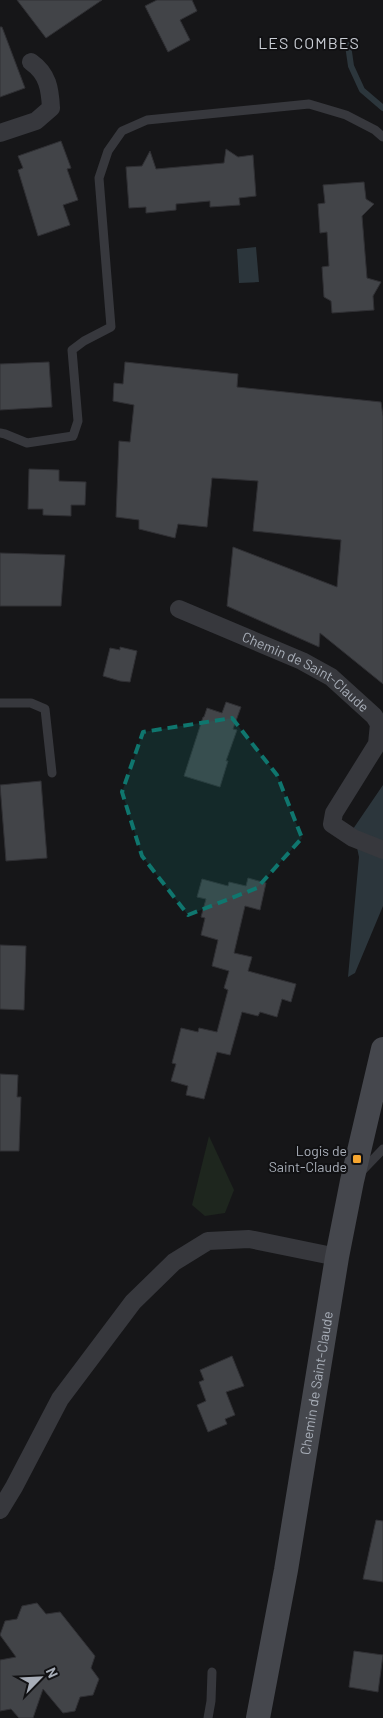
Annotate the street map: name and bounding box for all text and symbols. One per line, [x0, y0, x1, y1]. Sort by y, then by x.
district label: LES COMBES [258, 33, 360, 52]
street label: Chemin de Saint-Claude [240, 628, 373, 715]
place label: Logis de Saint-Claude [269, 1142, 347, 1175]
marker: Logis de Saint-Claude [351, 1153, 363, 1165]
street label: Chemin de Saint-Claude [296, 1310, 336, 1456]
north arrow [15, 1653, 65, 1703]
text: N [43, 1665, 62, 1680]

